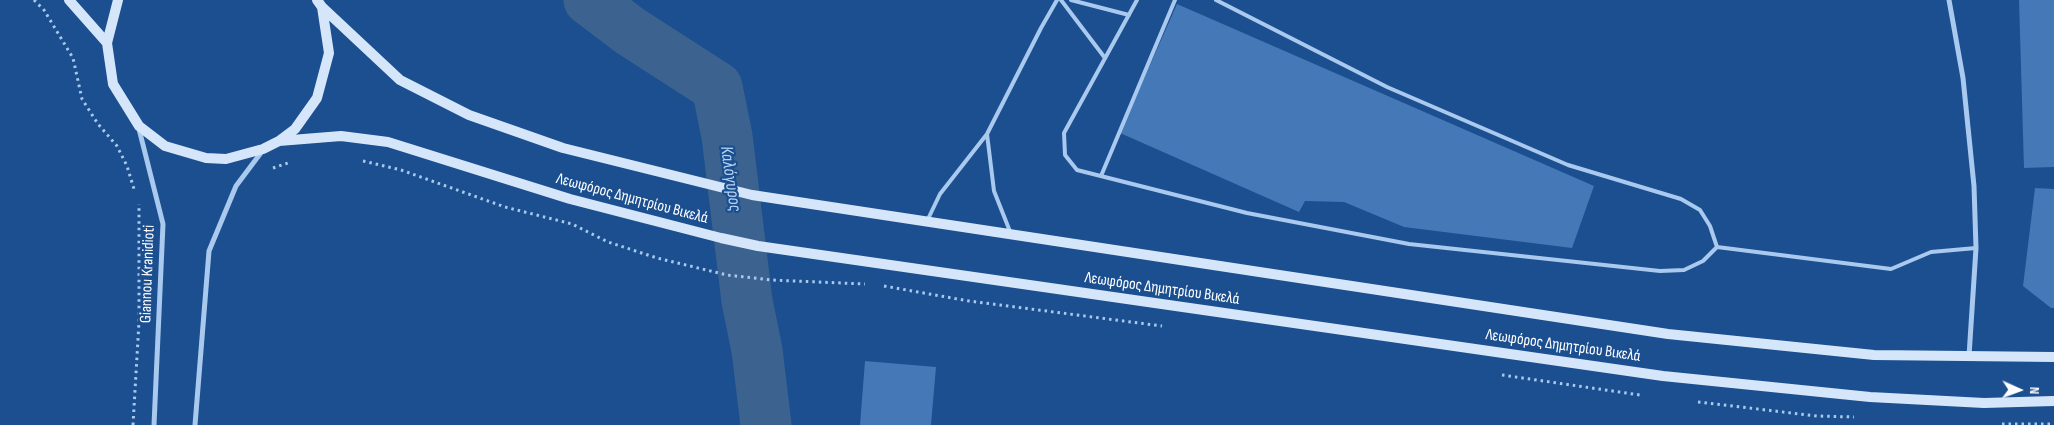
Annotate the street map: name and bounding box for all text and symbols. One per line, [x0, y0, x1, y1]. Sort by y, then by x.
water label: Καλόγυρος [715, 145, 745, 213]
street label: Λεωφόρος Δημητρίου Βικελά [554, 170, 710, 228]
street label: Giannou Kranidioti [137, 225, 159, 323]
street label: Λεωφόρος Δημητρίου Βικελά [1083, 269, 1241, 309]
street label: Λεωφόρος Δημητρίου Βικελά [1484, 326, 1642, 366]
north arrow [1994, 365, 2044, 415]
text: N [2026, 386, 2043, 395]

